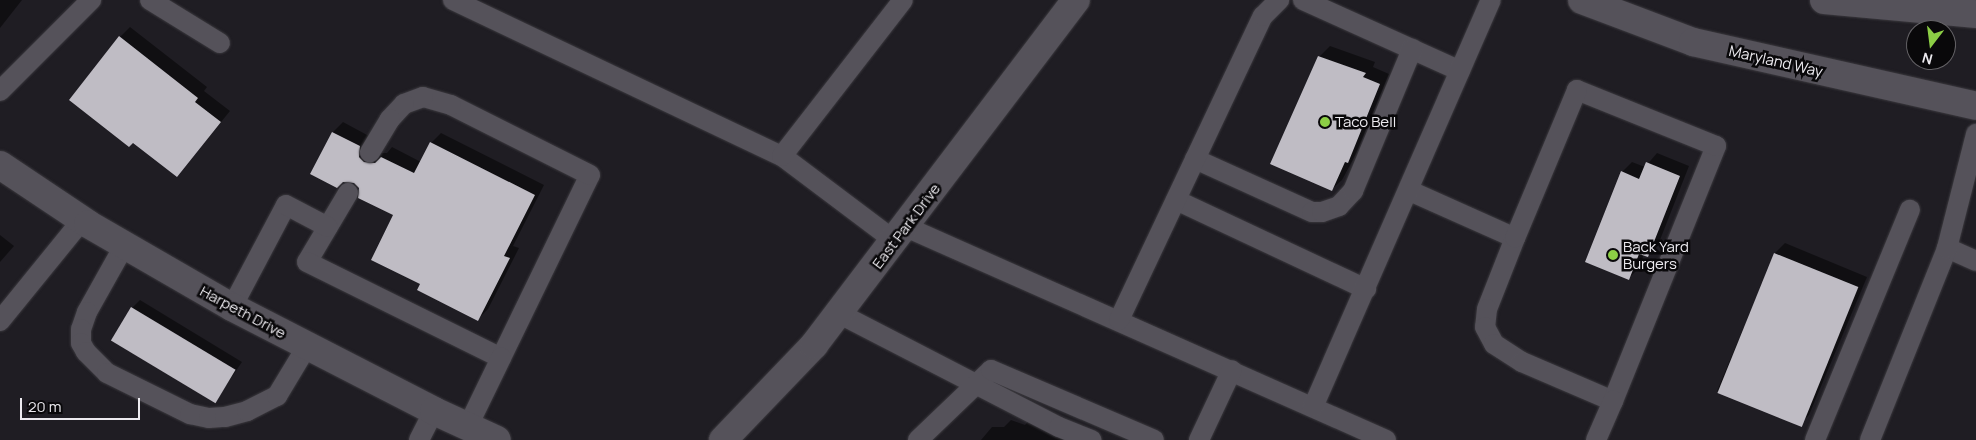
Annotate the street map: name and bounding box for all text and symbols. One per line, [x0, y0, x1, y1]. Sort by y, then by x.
north arrow [1906, 20, 1956, 70]
street label: Maryland Way [1727, 41, 1825, 81]
text: N [1920, 49, 1935, 69]
place label: Taco Bell [1335, 113, 1396, 131]
marker: Taco Bell [1319, 116, 1331, 128]
street label: East Park Drive [868, 180, 944, 272]
place label: Back Yard Burgers [1623, 237, 1689, 272]
marker: Back Yard Burgers [1607, 249, 1619, 261]
street label: Harpeth Drive [197, 282, 289, 342]
scale bar [22, 388, 142, 420]
text: 20 m [28, 396, 61, 417]

